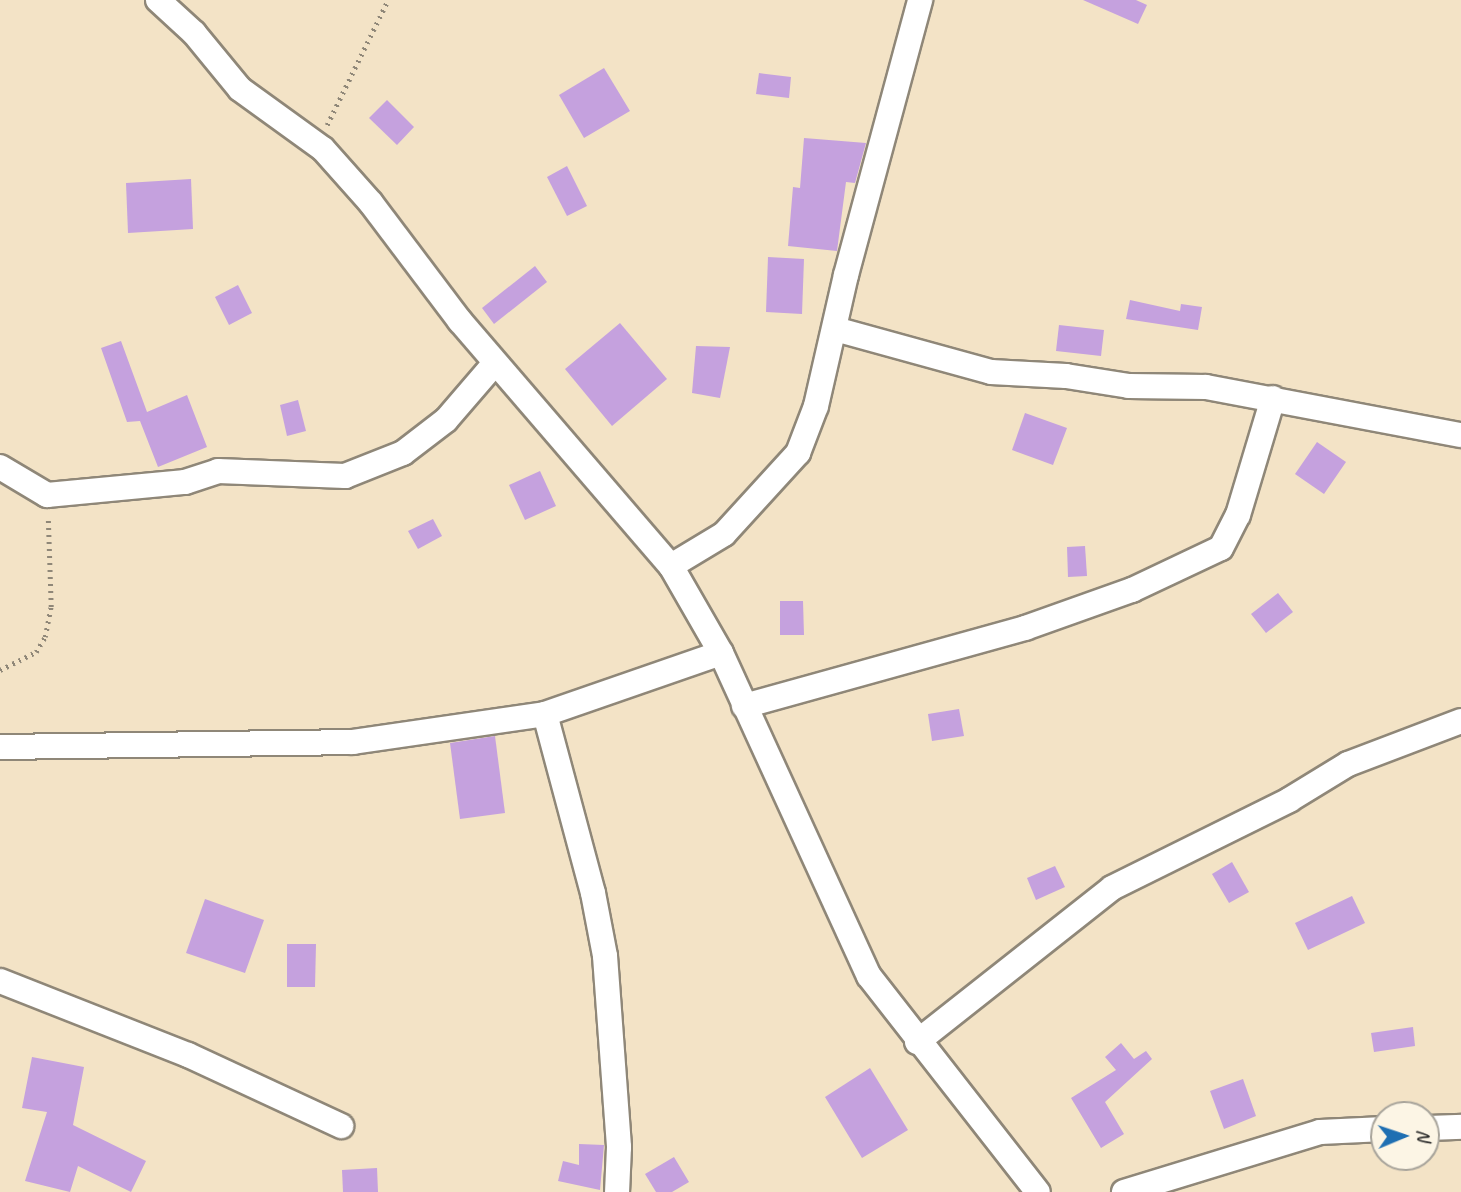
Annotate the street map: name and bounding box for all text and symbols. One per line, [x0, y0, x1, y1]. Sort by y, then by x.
north arrow [1370, 1101, 1440, 1171]
text: N [1412, 1129, 1436, 1142]

